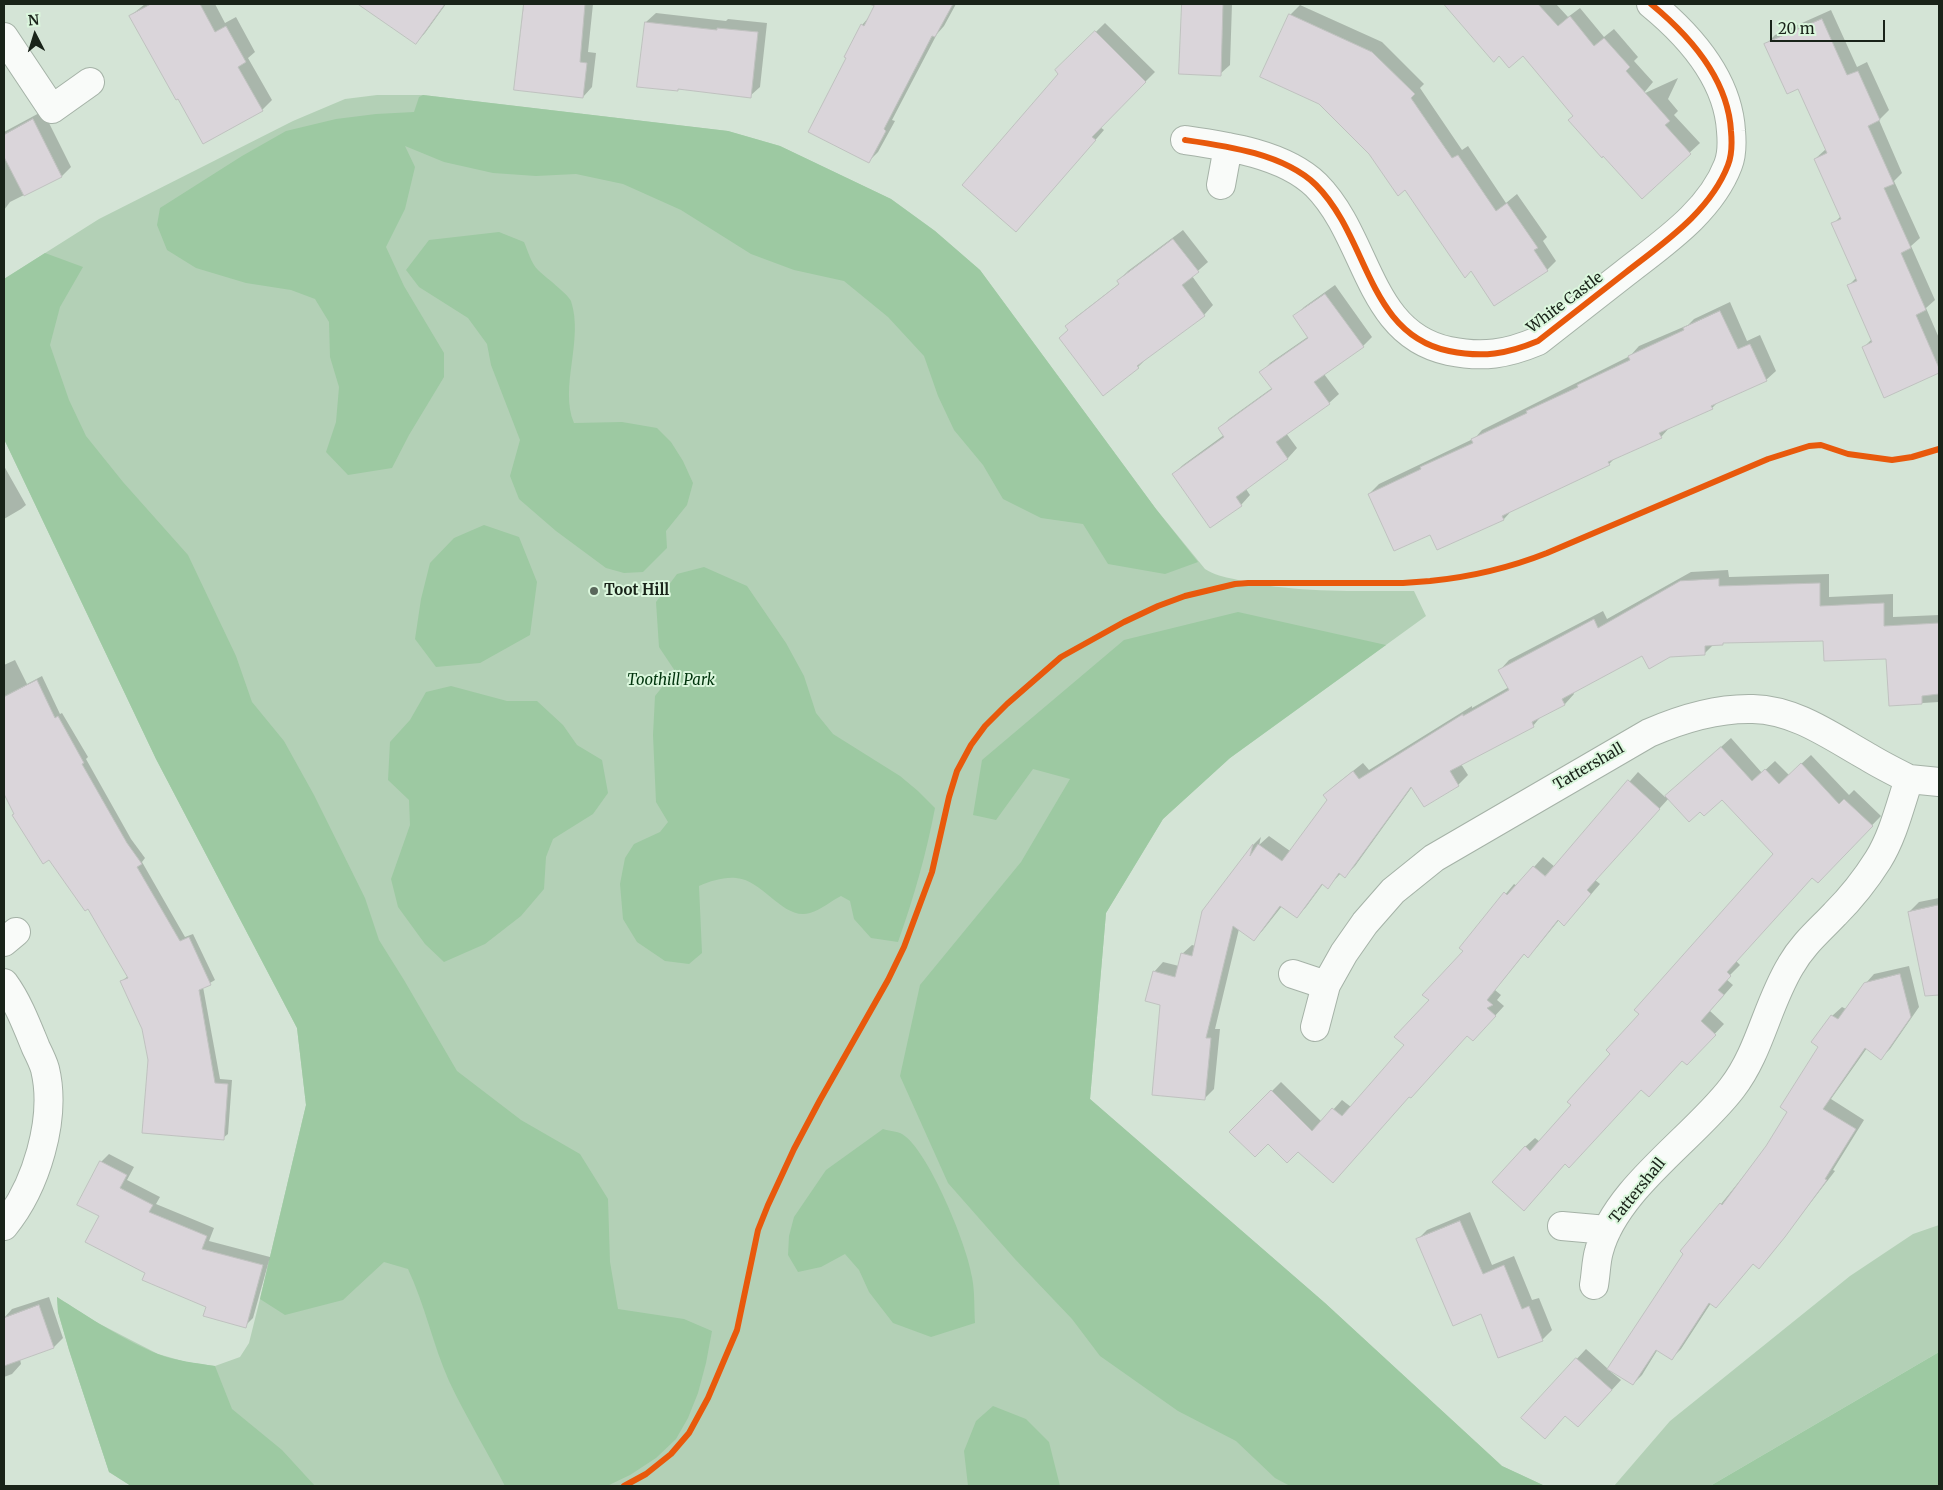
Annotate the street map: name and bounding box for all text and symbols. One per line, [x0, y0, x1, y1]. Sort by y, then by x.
north arrow [10, 10, 60, 60]
scale bar [1773, 10, 1888, 42]
text: N [27, 11, 40, 30]
text: 20 m [1778, 19, 1815, 38]
street label: White Castle [1523, 269, 1607, 337]
place label: Toot Hill [604, 582, 669, 600]
marker: Toot Hill [588, 585, 600, 597]
park label: Toothill Park [627, 672, 715, 690]
street label: Tattershall [1551, 740, 1627, 794]
street label: Tattershall [1606, 1155, 1670, 1227]

